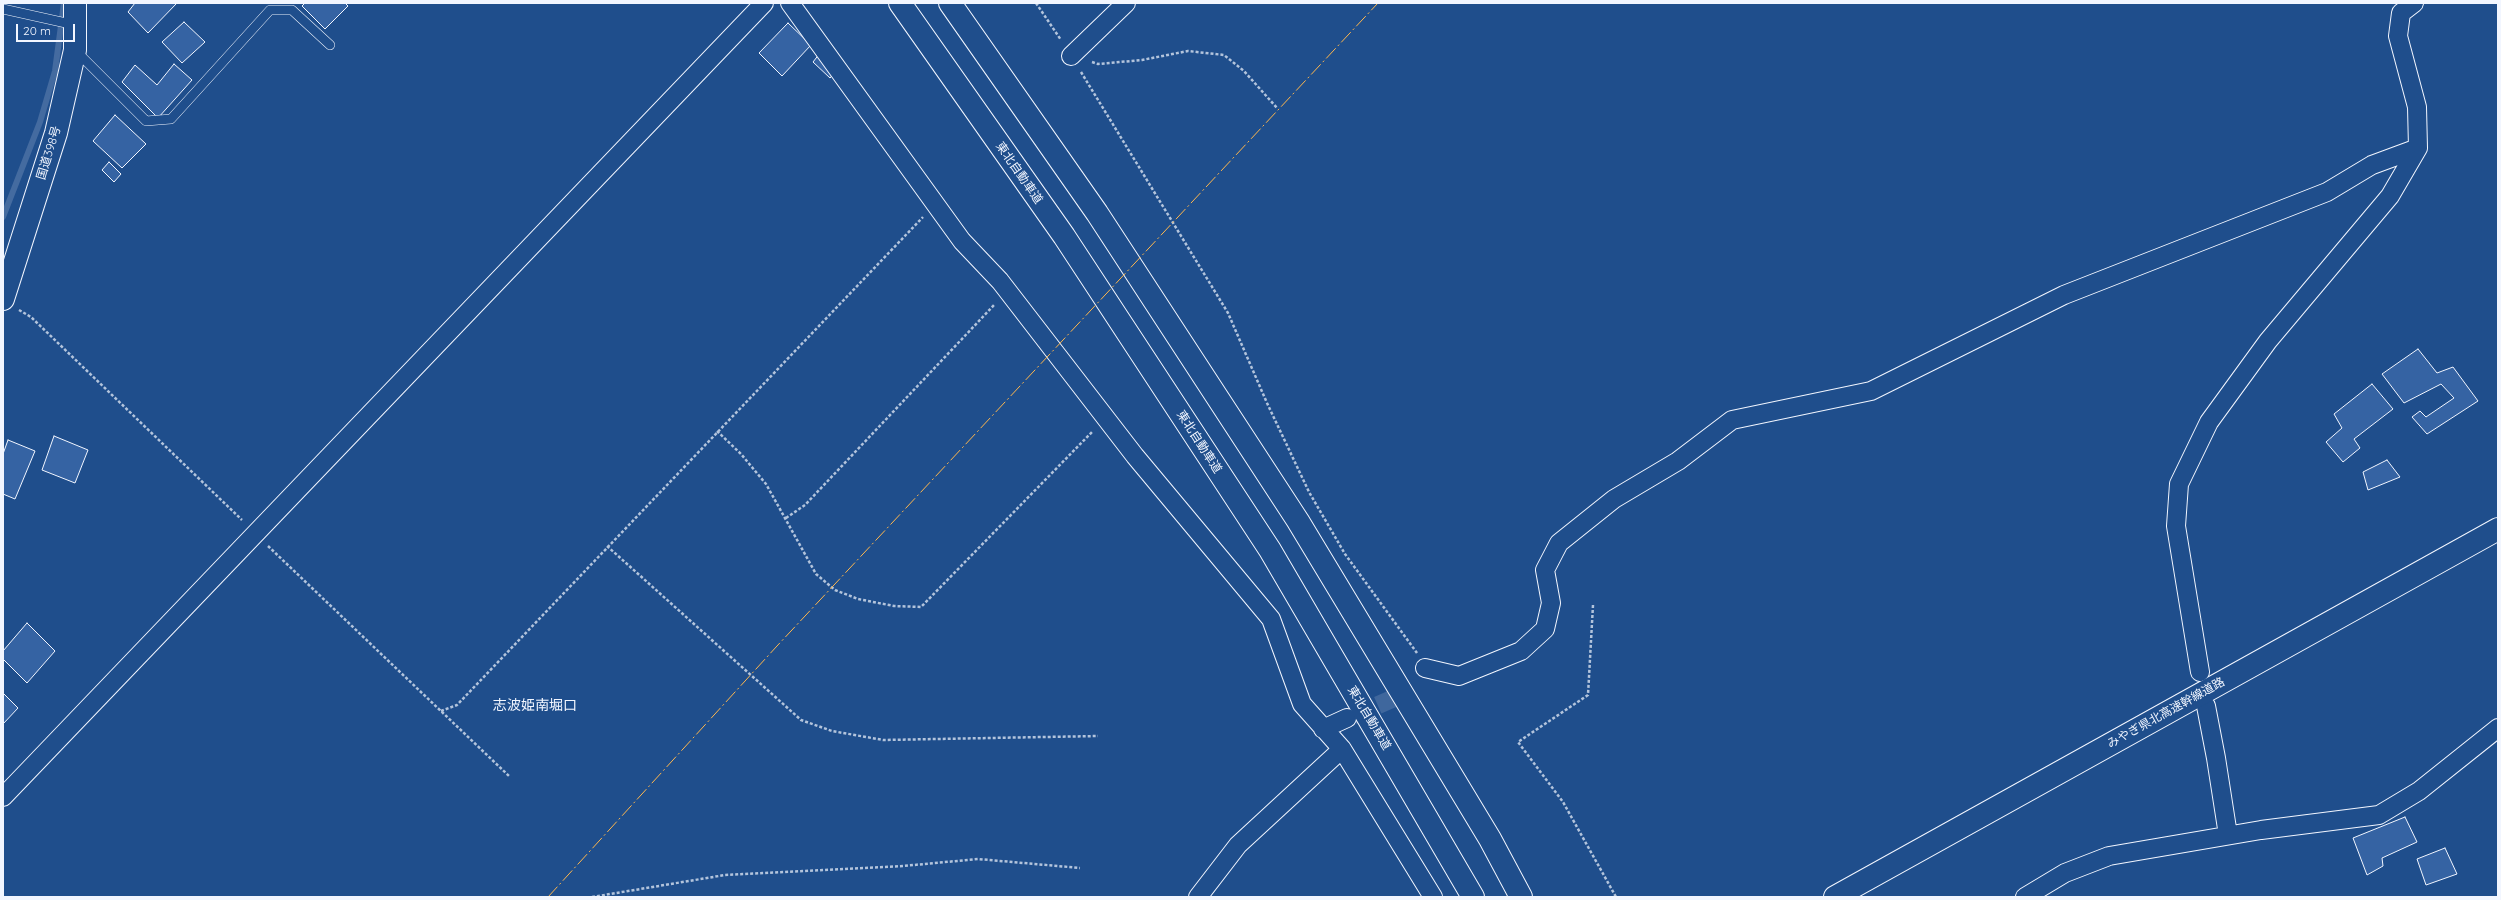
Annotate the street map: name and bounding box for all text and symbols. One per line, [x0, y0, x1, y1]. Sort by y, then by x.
scale bar [18, 16, 77, 42]
text: 20 m [23, 23, 51, 38]
street label: 国道398号 [34, 124, 64, 182]
street label: 東北自動車道 [992, 139, 1046, 207]
street label: 東北自動車道 [1173, 408, 1225, 476]
street label: みやぎ県北高速幹線道路 [2105, 675, 2227, 751]
street label: 東北自動車道 [1344, 683, 1394, 753]
district label: 志波姫南堀口 [493, 698, 577, 714]

